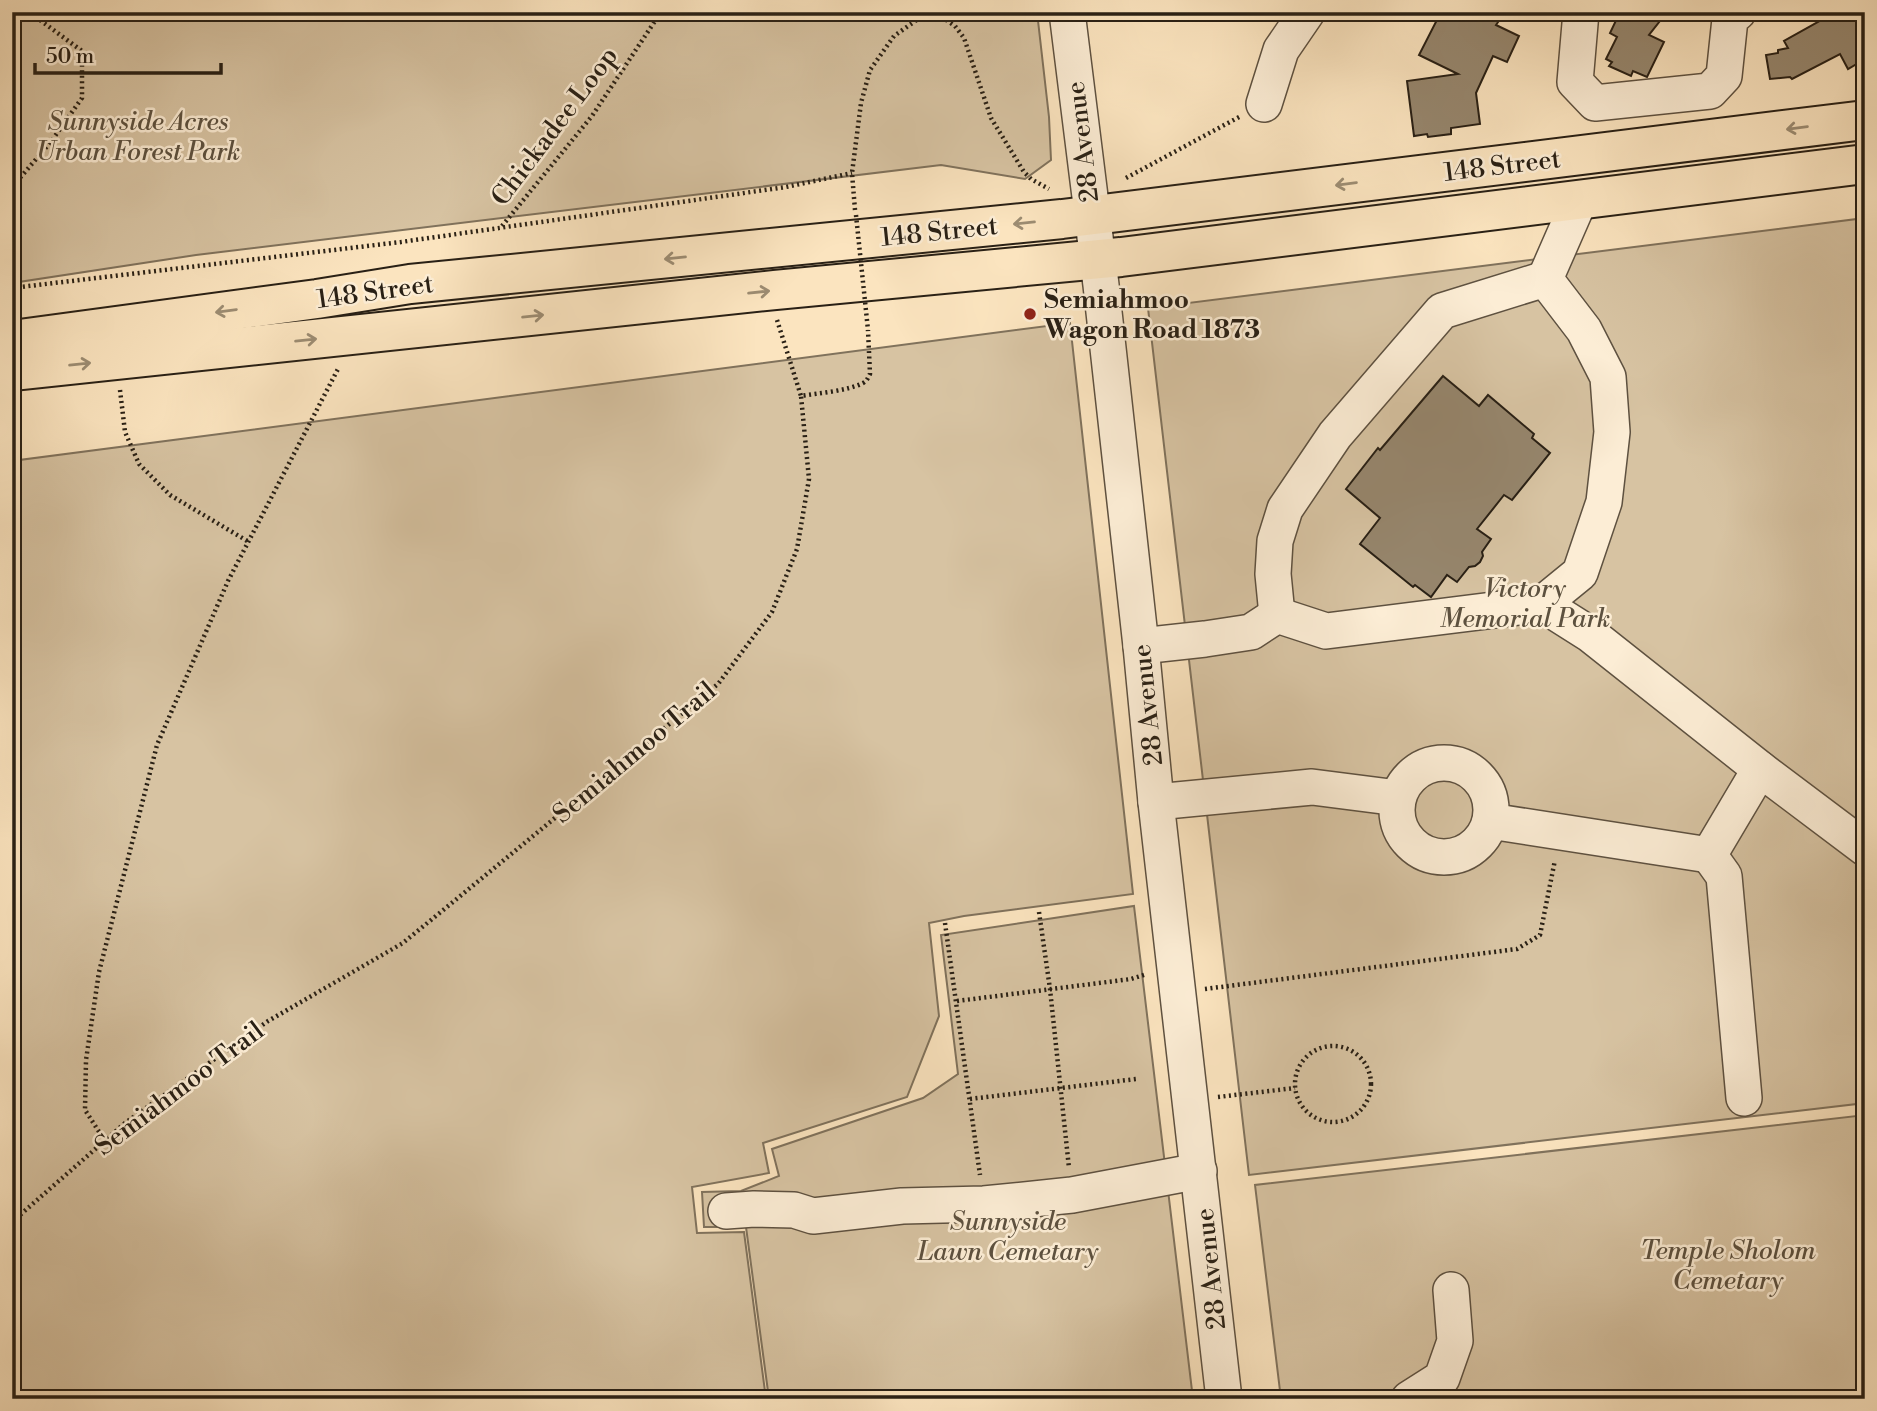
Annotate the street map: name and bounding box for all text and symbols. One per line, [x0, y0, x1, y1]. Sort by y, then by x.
scale bar [35, 32, 220, 76]
street label: Chickadee Loop [485, 41, 625, 212]
text: 50 m [46, 44, 94, 70]
street label: 28 Avenue [1060, 79, 1106, 204]
park label: Sunnyside Acres Urban Forest Park [36, 106, 240, 168]
one-way arrow [1786, 122, 1809, 135]
street label: 148 Street [1442, 143, 1562, 189]
one-way arrow [1335, 178, 1357, 191]
street label: 148 Street [879, 210, 999, 254]
one-way arrow [1013, 216, 1035, 229]
one-way arrow [664, 252, 687, 265]
street label: 148 Street [315, 268, 436, 316]
place label: Semiahmoo Wagon Road 1873 [1043, 284, 1260, 346]
one-way arrow [747, 285, 770, 298]
one-way arrow [215, 305, 237, 318]
marker: Semiahmoo Wagon Road 1873 [1022, 306, 1038, 322]
one-way arrow [521, 309, 543, 322]
one-way arrow [295, 333, 317, 346]
one-way arrow [68, 357, 91, 370]
park label: Victory Memorial Park [1440, 573, 1610, 635]
street label: 28 Avenue [1126, 643, 1170, 767]
street label: Semiahmoo Trail [547, 675, 723, 830]
street label: Semiahmoo Trail [89, 1015, 271, 1163]
park label: Sunnyside Lawn Cemetary [917, 1206, 1099, 1268]
street label: 28 Avenue [1189, 1207, 1233, 1331]
park label: Temple Sholom Cemetary [1640, 1235, 1817, 1297]

